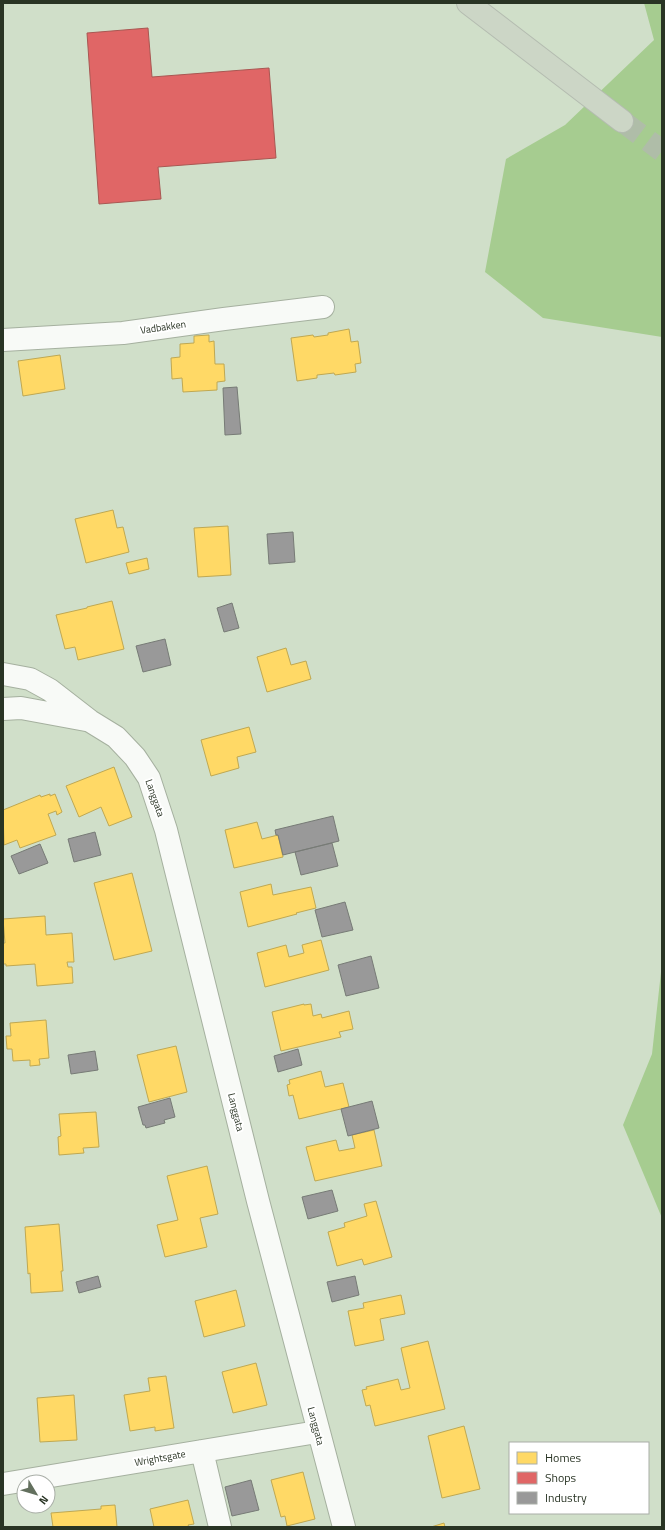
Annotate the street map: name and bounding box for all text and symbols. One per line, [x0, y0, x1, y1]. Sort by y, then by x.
street label: Vadbakken [139, 316, 187, 338]
street label: Langgata [142, 777, 168, 819]
street label: Langgata [224, 1091, 248, 1133]
street label: Langgata [304, 1405, 328, 1447]
legend [509, 1442, 649, 1514]
street label: Wrightsgate [133, 1446, 187, 1470]
text: Homes [545, 1448, 581, 1467]
text: Shops [545, 1468, 577, 1487]
north arrow [16, 1474, 56, 1514]
text: Industry [545, 1488, 587, 1507]
text: N [35, 1492, 53, 1508]

